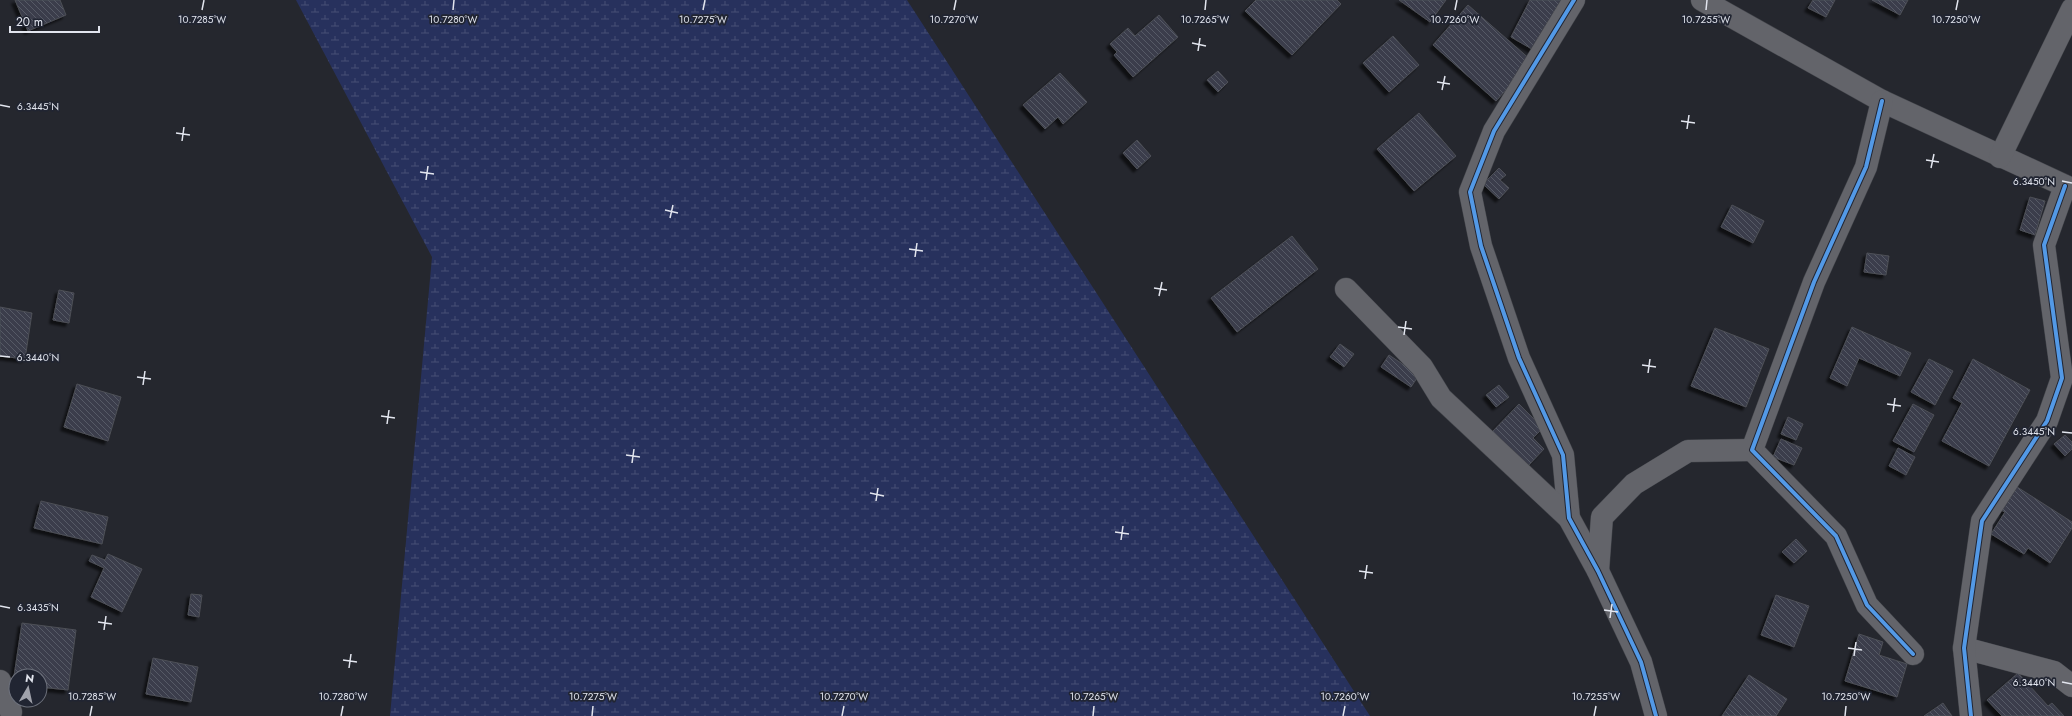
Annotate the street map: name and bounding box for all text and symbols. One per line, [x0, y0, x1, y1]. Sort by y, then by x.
scale bar [10, 8, 99, 34]
text: 10.7285°W [178, 12, 226, 27]
text: 10.7280°W [429, 12, 477, 27]
text: 10.7275°W [679, 12, 727, 27]
text: 10.7270°W [930, 12, 978, 27]
text: 10.7265°W [1181, 12, 1229, 27]
text: 10.7260°W [1431, 12, 1480, 27]
text: 10.7255°W [1682, 12, 1730, 27]
text: 10.7250°W [1932, 12, 1980, 27]
text: 20 m [16, 13, 43, 31]
text: 6.3445°N [17, 99, 59, 114]
text: 6.3450°N [2013, 174, 2055, 189]
text: 6.3440°N [17, 350, 59, 365]
text: 6.3445°N [2013, 424, 2055, 439]
text: 6.3435°N [17, 600, 59, 615]
north arrow [8, 668, 48, 708]
text: N [24, 670, 35, 687]
text: 6.3440°N [2013, 675, 2055, 690]
text: 10.7285°W [68, 689, 116, 704]
text: 10.7280°W [319, 689, 367, 704]
text: 10.7275°W [569, 689, 617, 704]
text: 10.7270°W [820, 689, 868, 704]
text: 10.7265°W [1070, 689, 1118, 704]
text: 10.7260°W [1321, 689, 1370, 704]
text: 10.7255°W [1572, 689, 1620, 704]
text: 10.7250°W [1822, 689, 1870, 704]

